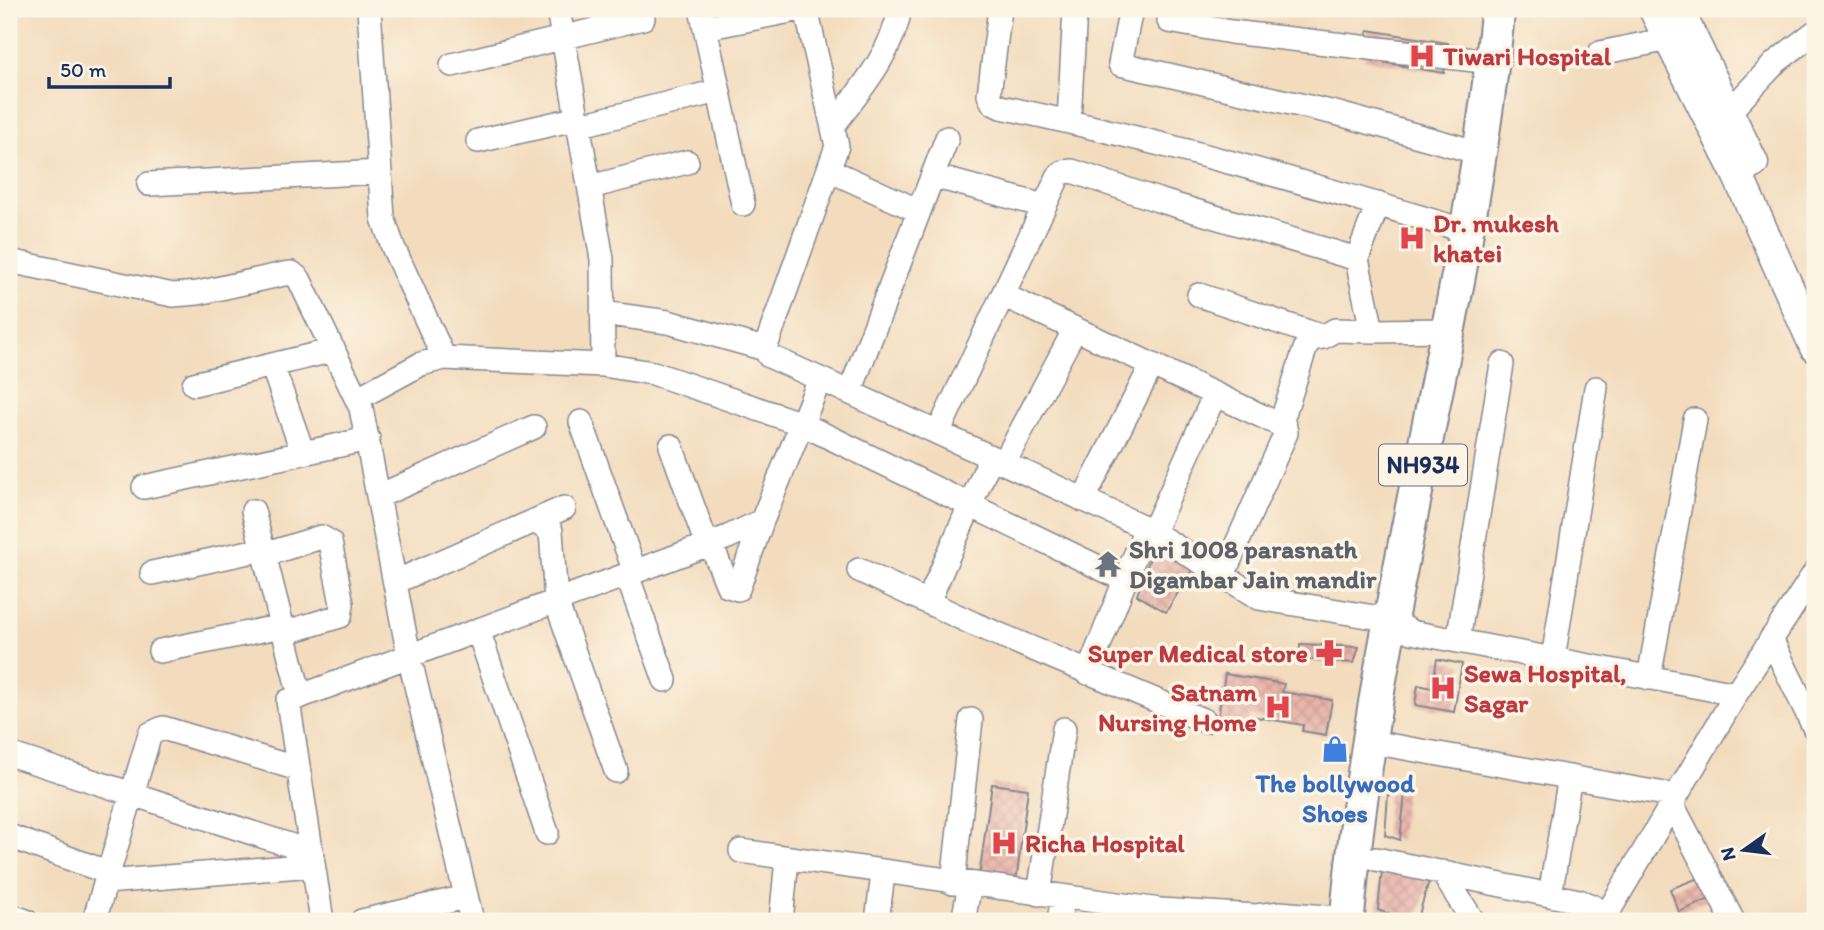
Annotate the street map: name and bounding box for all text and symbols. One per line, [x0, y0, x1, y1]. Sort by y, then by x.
place label: Tiwari Hospital [1442, 40, 1612, 72]
hospital icon: Tiwari Hospital [1407, 41, 1437, 71]
scale bar [49, 46, 170, 90]
text: 50 m [60, 57, 107, 82]
place label: Dr. mukesh khatei [1433, 207, 1559, 269]
hospital icon: Dr. mukesh khatei [1397, 223, 1427, 253]
road number: NH934 [1379, 444, 1467, 486]
place label: Shri 1008 parasnath Digambar Jain mandir [1129, 533, 1377, 595]
temple icon: Shri 1008 parasnath Digambar Jain mandir [1093, 549, 1123, 579]
place label: Super Medical store [1088, 637, 1308, 669]
pharmacy icon: Super Medical store [1314, 638, 1344, 668]
place label: Sewa Hospital, Sagar [1464, 657, 1627, 719]
hospital icon: Sewa Hospital, Sagar [1428, 673, 1458, 703]
place label: Satnam Nursing Home [1098, 676, 1257, 738]
hospital icon: Satnam Nursing Home [1263, 692, 1293, 722]
shop icon: The bollywood Shoes [1320, 734, 1350, 764]
place label: The bollywood Shoes [1254, 767, 1415, 829]
north arrow [1708, 814, 1778, 884]
place label: Richa Hospital [1025, 827, 1185, 859]
hospital icon: Richa Hospital [989, 828, 1019, 858]
text: N [1715, 845, 1741, 863]

